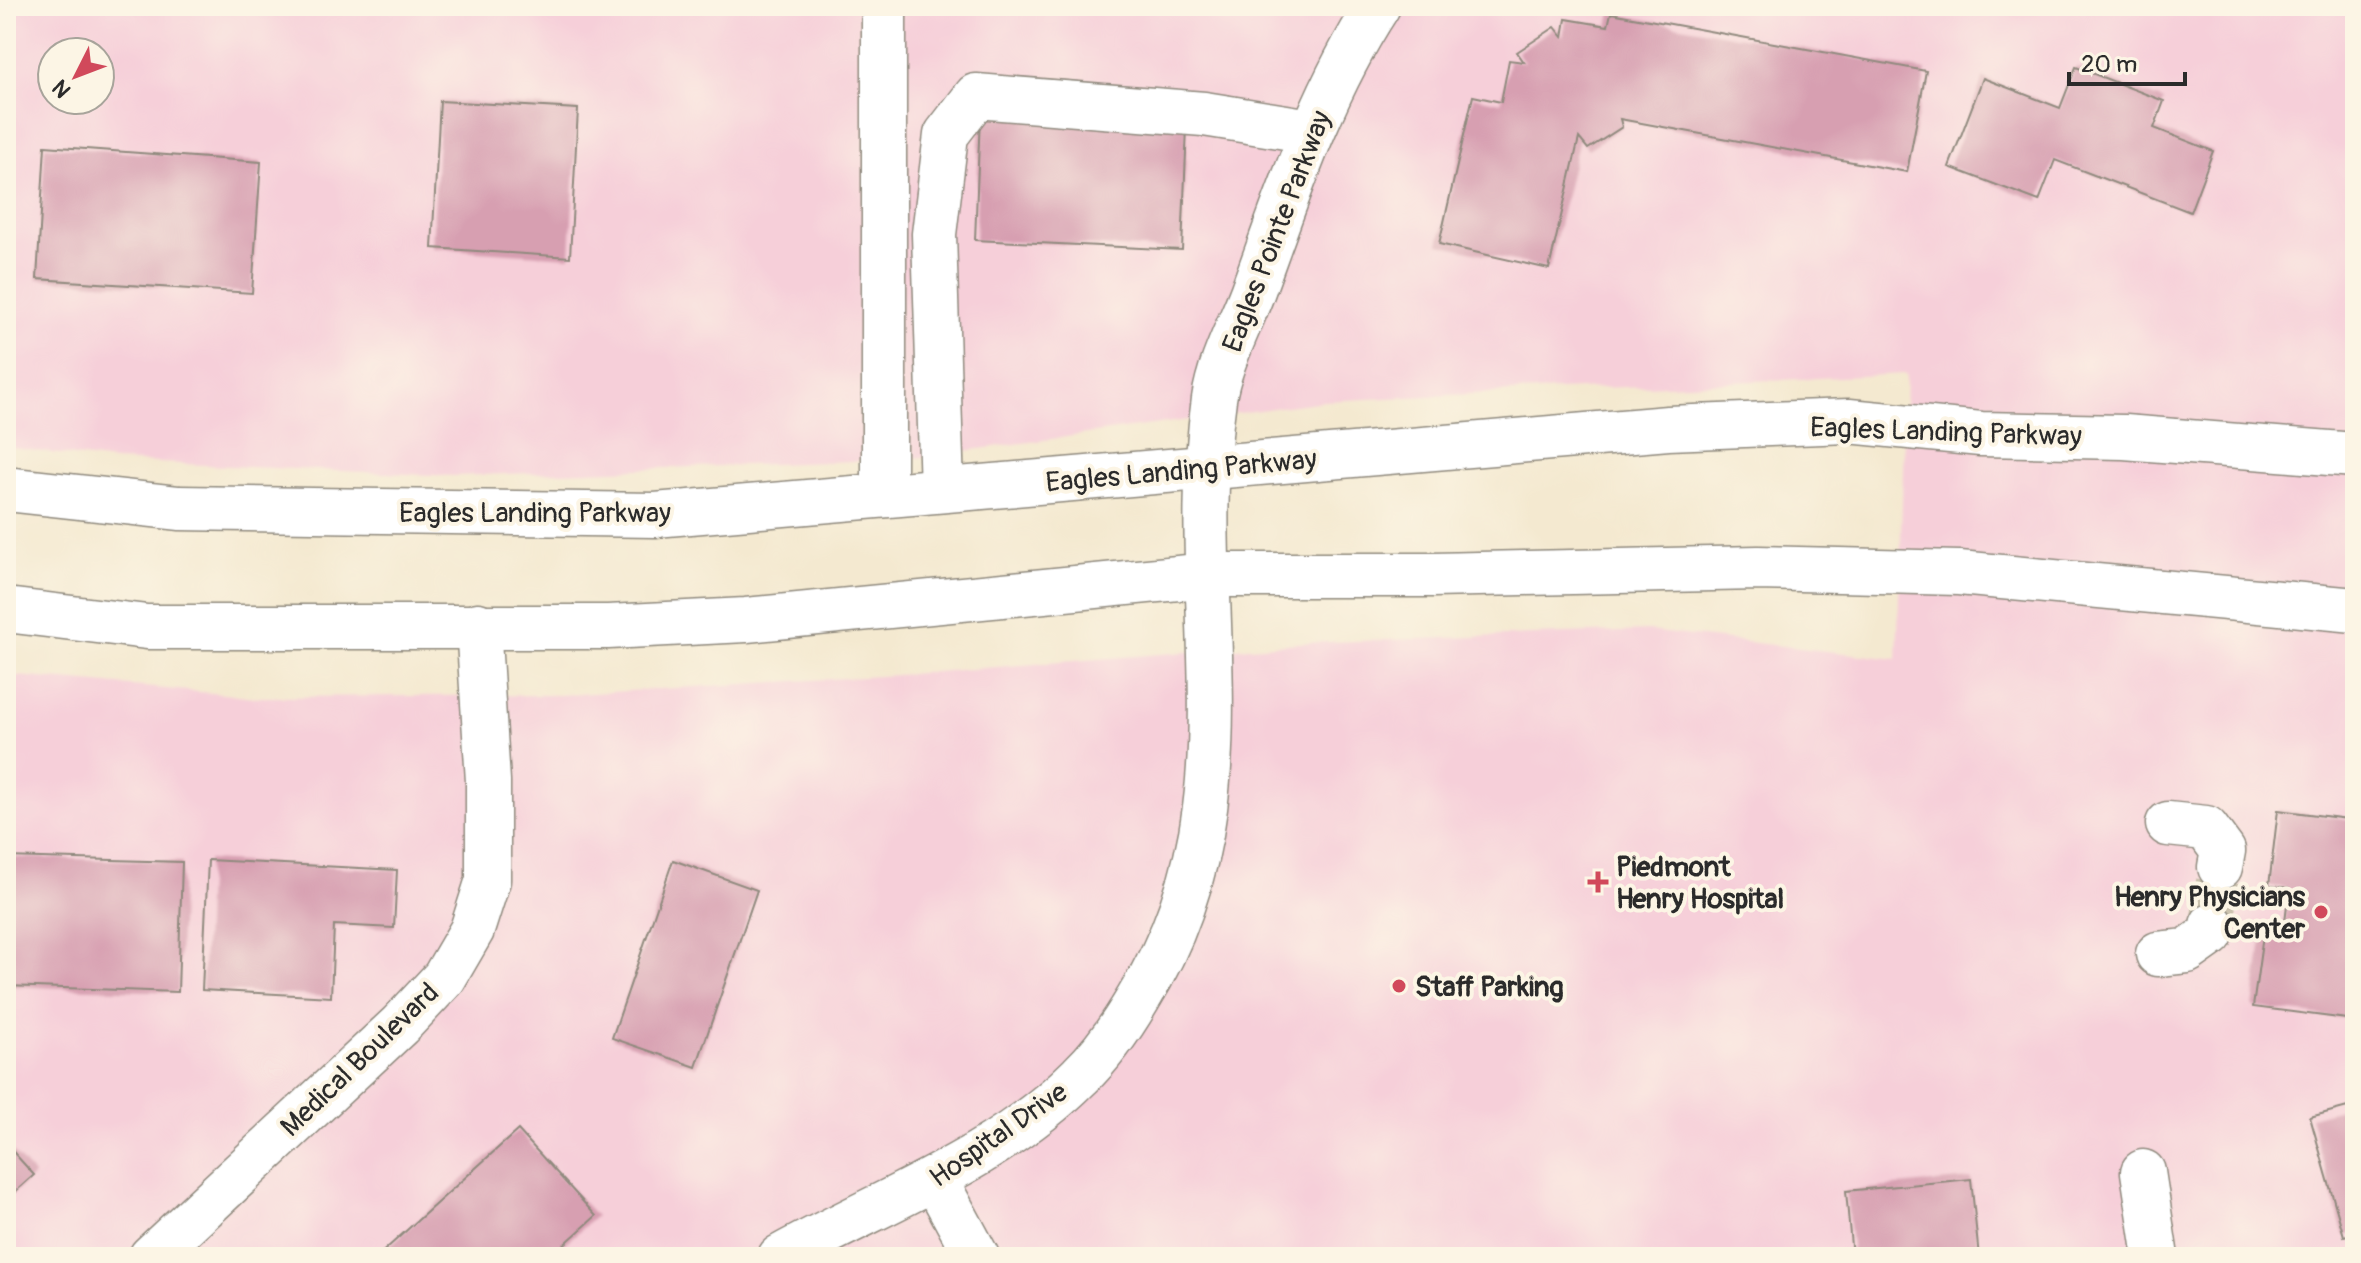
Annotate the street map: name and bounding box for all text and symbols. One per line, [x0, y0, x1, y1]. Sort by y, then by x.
north arrow [36, 36, 116, 116]
scale bar [2069, 36, 2185, 86]
text: 20 m [2081, 50, 2137, 79]
text: N [46, 74, 77, 104]
street label: Eagles Pointe Parkway [1215, 106, 1340, 357]
street label: Eagles Landing Parkway [1809, 410, 2082, 455]
street label: Eagles Landing Parkway [1044, 442, 1318, 501]
street label: Eagles Landing Parkway [399, 496, 671, 531]
place label: Piedmont Henry Hospital [1616, 850, 1784, 917]
marker: Piedmont Henry Hospital [1587, 871, 1609, 893]
place label: Henry Physicians Center [2114, 880, 2306, 947]
marker: Henry Physicians Center [2312, 903, 2330, 921]
place label: Staff Parking [1415, 970, 1564, 1005]
street label: Medical Boulevard [273, 976, 447, 1145]
marker: Staff Parking [1390, 977, 1408, 995]
street label: Hospital Drive [923, 1075, 1075, 1196]

